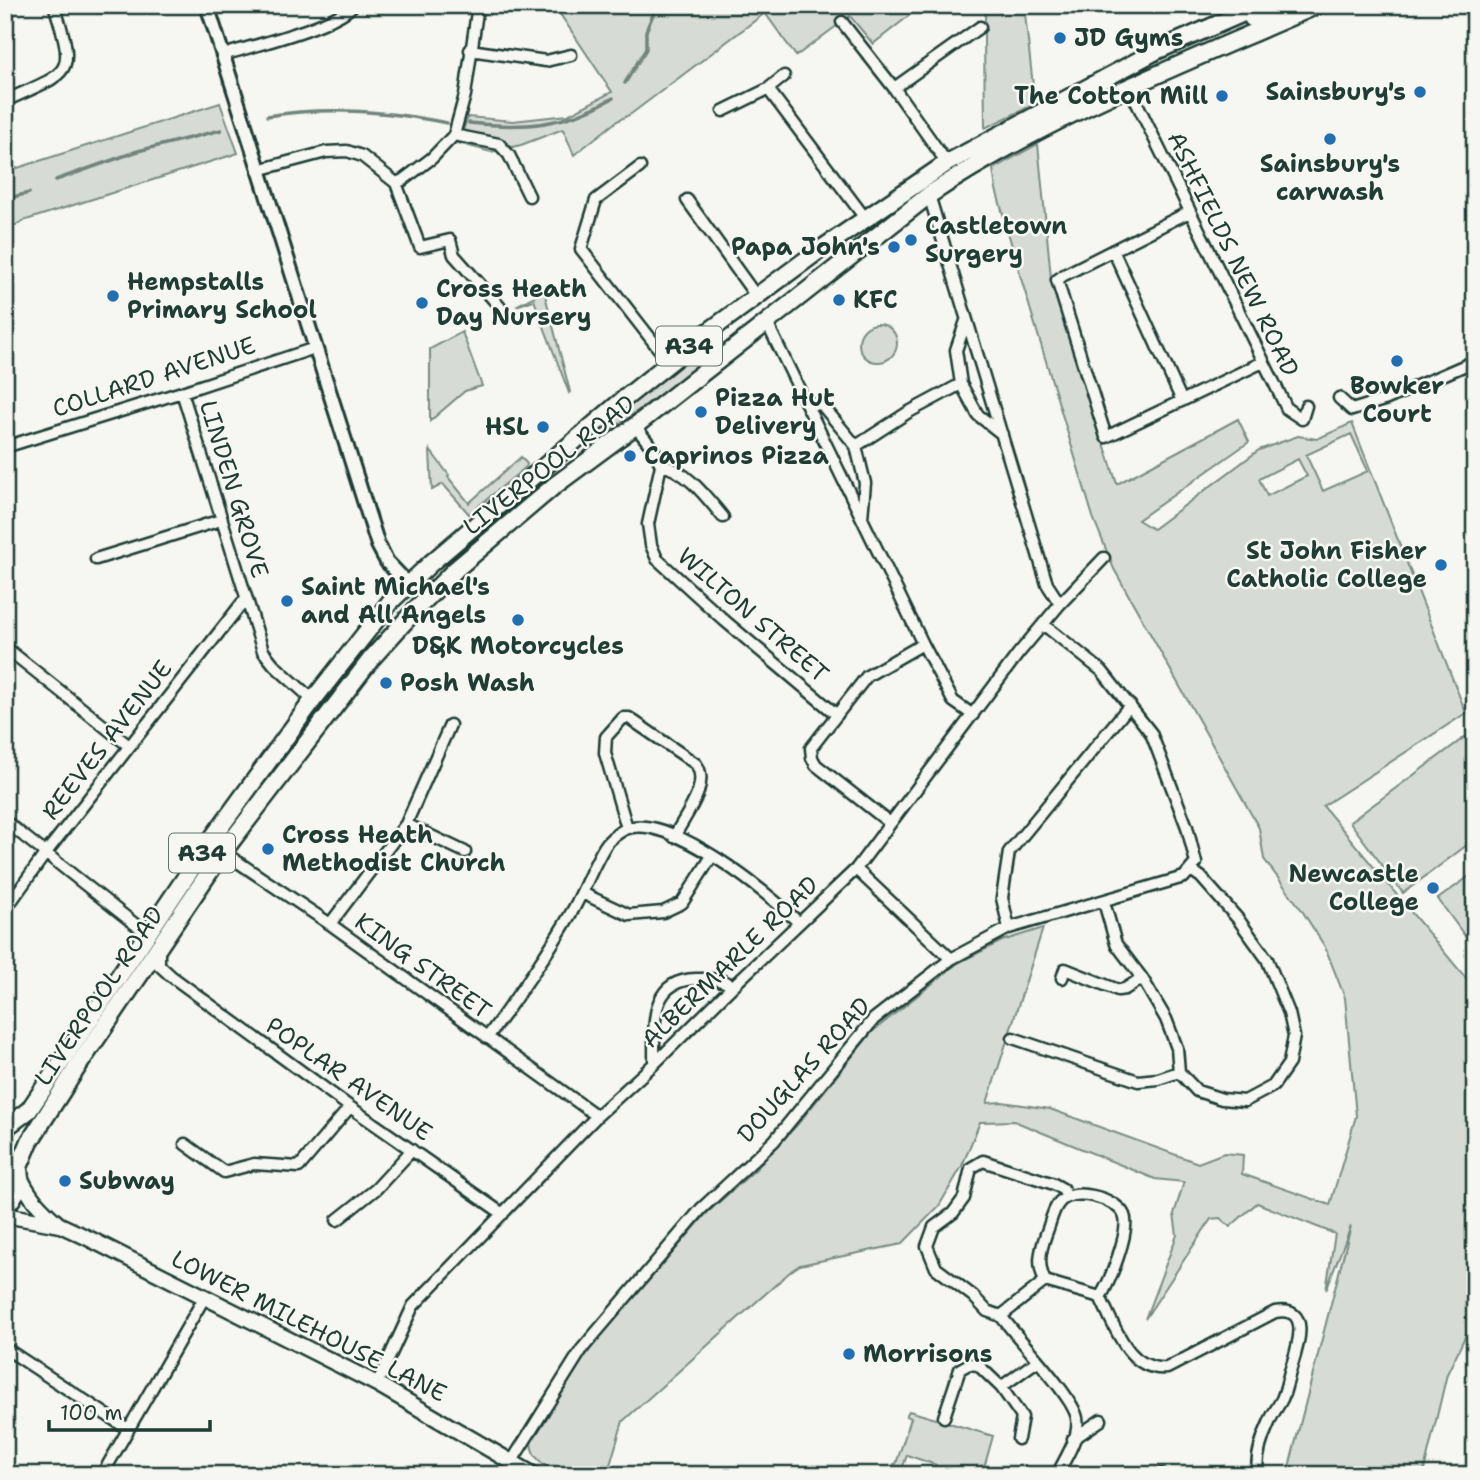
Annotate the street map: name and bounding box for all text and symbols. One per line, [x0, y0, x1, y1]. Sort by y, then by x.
place label: JD Gyms [1074, 22, 1183, 54]
marker: JD Gyms [1052, 30, 1068, 46]
place label: Sainsbury's [1266, 76, 1406, 108]
place label: The Cotton Mill [1014, 80, 1208, 112]
marker: Sainsbury's [1412, 84, 1428, 100]
marker: The Cotton Mill [1214, 88, 1230, 104]
street label: ASHFIELDS NEW ROAD [1160, 126, 1306, 382]
marker: Sainsbury's carwash [1322, 131, 1338, 147]
place label: Sainsbury's carwash [1260, 148, 1400, 208]
place label: Castletown Surgery [925, 210, 1067, 270]
place label: Papa John's [731, 231, 880, 263]
marker: Castletown Surgery [903, 232, 919, 248]
marker: Papa John's [886, 239, 902, 255]
place label: Hempstalls Primary School [127, 266, 317, 326]
place label: Cross Heath Day Nursery [436, 273, 591, 333]
place label: KFC [853, 284, 898, 316]
marker: Hempstalls Primary School [105, 288, 121, 304]
marker: KFC [831, 292, 847, 308]
marker: Cross Heath Day Nursery [414, 295, 430, 311]
road number: A34 [656, 326, 722, 366]
street label: COLLARD AVENUE [48, 329, 260, 425]
marker: Bowker Court [1389, 353, 1405, 369]
place label: Bowker Court [1350, 370, 1444, 430]
place label: Pizza Hut Delivery [715, 382, 835, 442]
street label: LIVERPOOL ROAD [456, 388, 642, 542]
street label: LINDEN GROVE [192, 396, 276, 582]
marker: Pizza Hut Delivery [693, 404, 709, 420]
place label: HSL [485, 411, 529, 443]
marker: HSL [535, 419, 551, 435]
place label: Caprinos Pizza [644, 440, 830, 472]
marker: Caprinos Pizza [622, 448, 638, 464]
place label: St John Fisher Catholic College [1226, 535, 1427, 595]
street label: WILTON STREET [670, 540, 836, 690]
marker: St John Fisher Catholic College [1433, 557, 1449, 573]
place label: Saint Michael's and All Angels [301, 571, 490, 631]
marker: Saint Michael's and All Angels [279, 593, 295, 609]
marker: D&K Motorcycles [510, 612, 526, 628]
place label: D&K Motorcycles [412, 630, 624, 662]
street label: REEVES AVENUE [35, 654, 179, 826]
place label: Posh Wash [400, 667, 535, 699]
marker: Posh Wash [378, 675, 394, 691]
place label: Cross Heath Methodist Church [282, 819, 506, 879]
road number: A34 [169, 834, 235, 873]
marker: Cross Heath Methodist Church [260, 841, 276, 857]
place label: Newcastle College [1288, 858, 1419, 918]
street label: ALBERMARLE ROAD [635, 869, 825, 1055]
marker: Newcastle College [1425, 880, 1441, 896]
street label: LIVERPOOL ROAD [27, 900, 171, 1092]
street label: KING STREET [348, 906, 498, 1026]
street label: DOUGLAS ROAD [730, 990, 878, 1150]
street label: POPLAR AVENUE [260, 1010, 438, 1148]
place label: Subway [79, 1165, 175, 1197]
marker: Subway [57, 1173, 73, 1189]
street label: LOWER MILEHOUSE LANE [166, 1243, 452, 1409]
place label: Morrisons [863, 1338, 992, 1370]
marker: Morrisons [841, 1346, 857, 1362]
scale bar [49, 1389, 210, 1433]
text: 100 m [60, 1399, 123, 1427]

